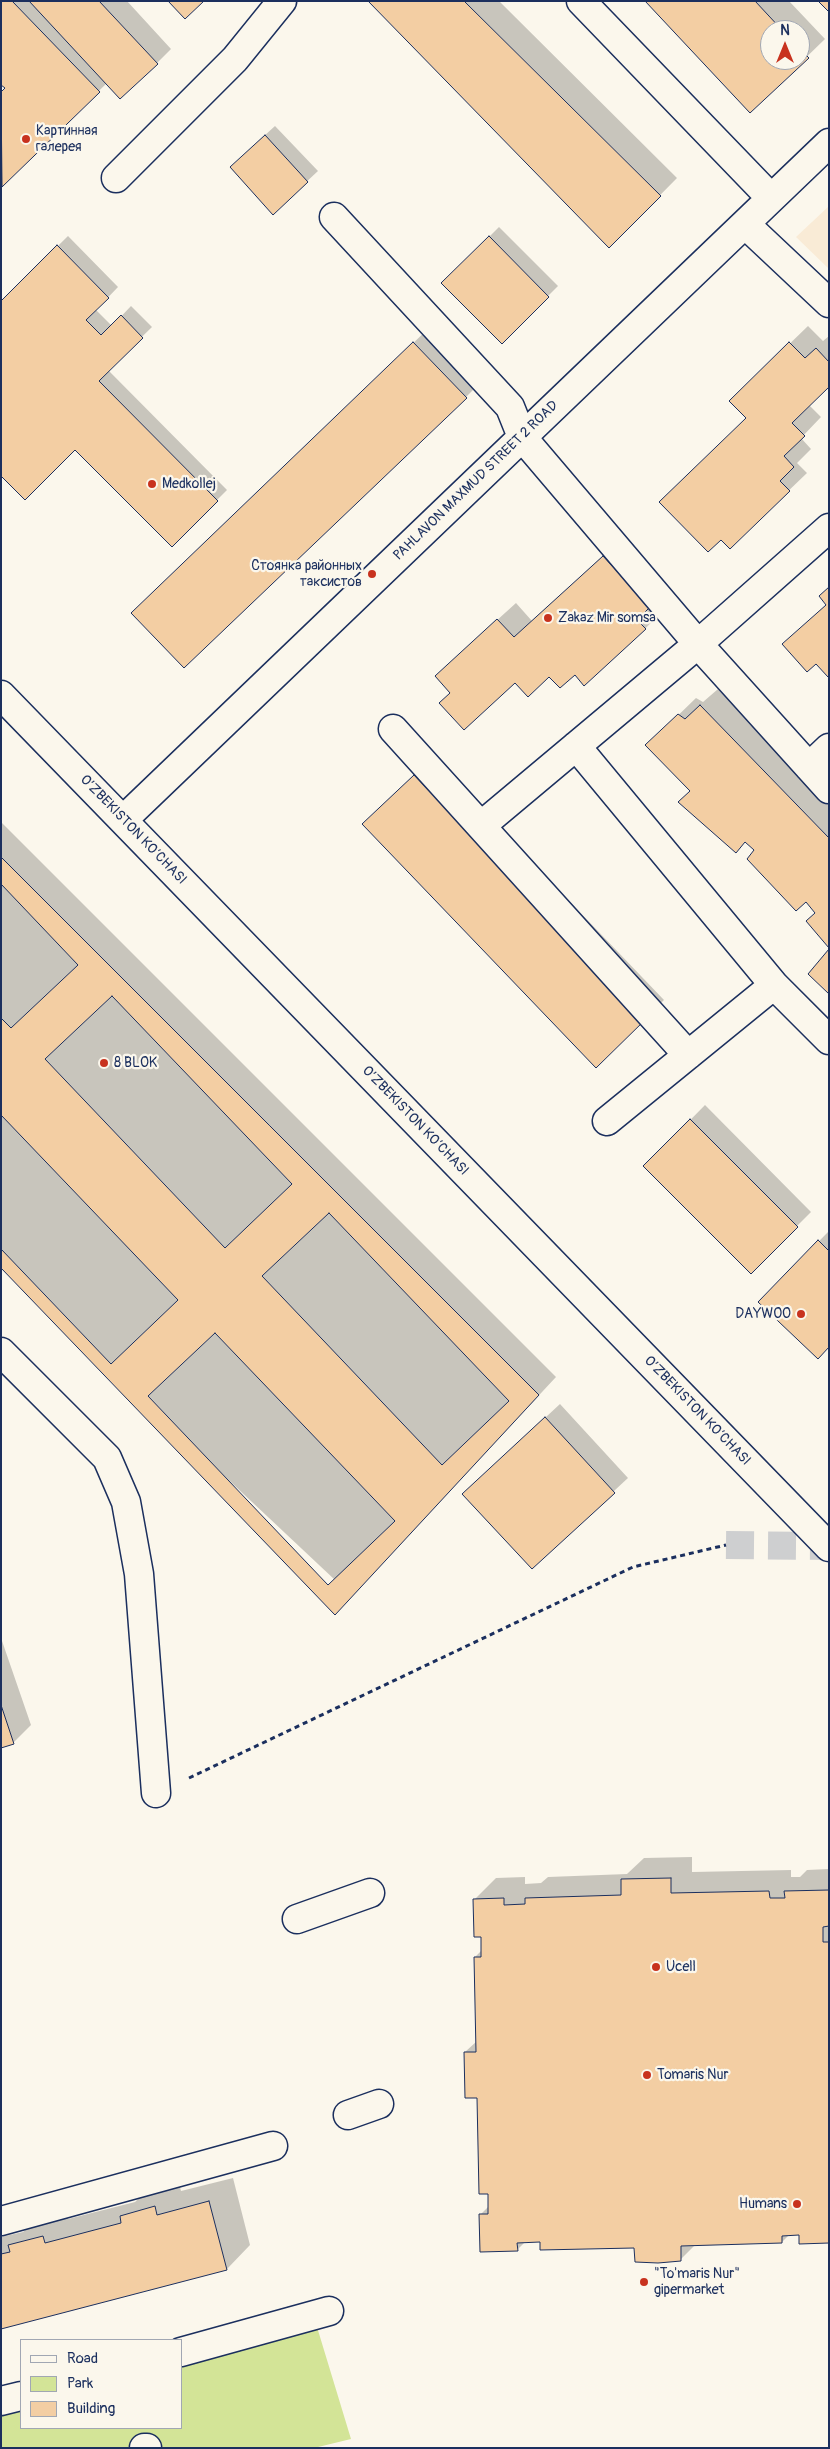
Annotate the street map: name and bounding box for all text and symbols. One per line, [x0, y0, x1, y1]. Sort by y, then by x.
north arrow [760, 20, 810, 70]
text: N [780, 22, 790, 39]
place label: Картинная галерея [36, 123, 97, 156]
marker: Картинная галерея [20, 133, 32, 145]
street label: PAHLAVON MAXMUD STREET 2 ROAD [390, 398, 562, 564]
place label: Medkollej [162, 476, 216, 492]
marker: Medkollej [146, 478, 158, 490]
place label: Стоянка районных таксистов [251, 558, 362, 590]
marker: Стоянка районных таксистов [366, 568, 378, 580]
place label: Zakaz Mir somsa [558, 610, 656, 626]
marker: Zakaz Mir somsa [542, 612, 554, 624]
street label: O’ZBEKISTON KO‘CHASI [76, 772, 190, 888]
place label: 8 BLOK [114, 1055, 157, 1071]
marker: 8 BLOK [98, 1057, 110, 1069]
street label: O’ZBEKISTON KO‘CHASI [358, 1063, 472, 1179]
place label: DAYWOO [735, 1306, 791, 1322]
marker: DAYWOO [795, 1308, 807, 1320]
street label: O’ZBEKISTON KO‘CHASI [640, 1353, 754, 1469]
place label: Ucell [666, 1959, 696, 1975]
marker: Ucell [650, 1961, 662, 1973]
place label: Tomaris Nur [657, 2067, 728, 2083]
marker: Tomaris Nur [641, 2069, 653, 2081]
place label: Humans [739, 2196, 787, 2212]
marker: Humans [791, 2198, 803, 2210]
place label: "To'maris Nur" gipermarket [654, 2266, 740, 2298]
marker: "To'maris Nur" gipermarket [638, 2276, 650, 2288]
legend [20, 2339, 182, 2429]
text: Road [67, 2349, 98, 2368]
text: Park [67, 2374, 93, 2393]
text: Building [67, 2399, 115, 2418]

